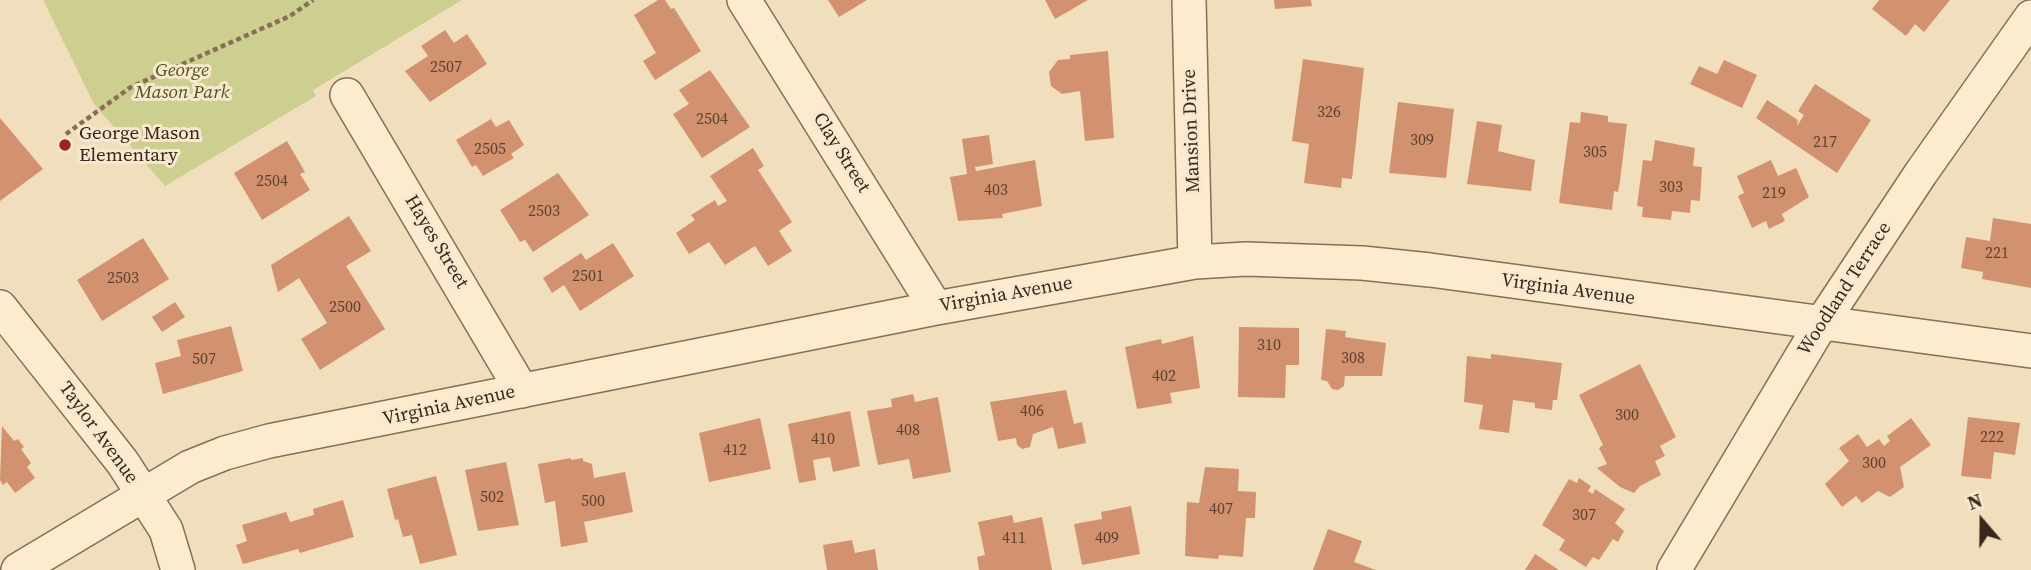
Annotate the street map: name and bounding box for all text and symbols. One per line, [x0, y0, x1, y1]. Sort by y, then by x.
house number: 2507 [430, 58, 462, 78]
park label: George Mason Park [135, 60, 229, 104]
street label: Mansion Drive [1178, 69, 1206, 193]
house number: 326 [1317, 103, 1341, 123]
street label: Clay Street [807, 109, 875, 197]
house number: 2504 [696, 110, 728, 130]
place label: George Mason Elementary [79, 123, 200, 167]
house number: 309 [1410, 131, 1434, 151]
house number: 217 [1813, 133, 1837, 153]
marker: George Mason Elementary [57, 137, 73, 153]
house number: 2505 [474, 140, 506, 160]
house number: 305 [1583, 143, 1607, 163]
house number: 2504 [256, 172, 288, 192]
house number: 303 [1659, 178, 1683, 198]
house number: 403 [984, 181, 1008, 201]
house number: 219 [1762, 184, 1786, 204]
street label: Hayes Street [399, 191, 473, 293]
house number: 2503 [528, 202, 560, 222]
street label: Woodland Terrace [1793, 218, 1897, 360]
house number: 221 [1985, 244, 2009, 264]
house number: 2501 [572, 267, 604, 287]
house number: 2503 [107, 269, 139, 289]
street label: Virginia Avenue [1500, 269, 1636, 311]
street label: Virginia Avenue [938, 272, 1074, 318]
house number: 2500 [329, 298, 361, 318]
house number: 310 [1257, 336, 1281, 356]
house number: 308 [1341, 349, 1365, 369]
house number: 507 [192, 350, 216, 370]
house number: 402 [1152, 367, 1176, 387]
street label: Taylor Avenue [53, 378, 143, 488]
street label: Virginia Avenue [381, 381, 517, 431]
house number: 406 [1020, 402, 1044, 422]
house number: 300 [1615, 406, 1639, 426]
house number: 408 [896, 421, 920, 441]
house number: 222 [1980, 428, 2004, 448]
house number: 410 [811, 430, 835, 450]
house number: 412 [723, 441, 747, 461]
house number: 300 [1862, 454, 1886, 474]
north arrow [1947, 486, 2017, 556]
text: N [1964, 487, 1986, 516]
house number: 502 [480, 488, 504, 508]
house number: 500 [581, 492, 605, 512]
house number: 407 [1209, 500, 1233, 520]
house number: 307 [1572, 506, 1596, 526]
house number: 411 [1002, 529, 1026, 549]
house number: 409 [1095, 529, 1119, 549]

